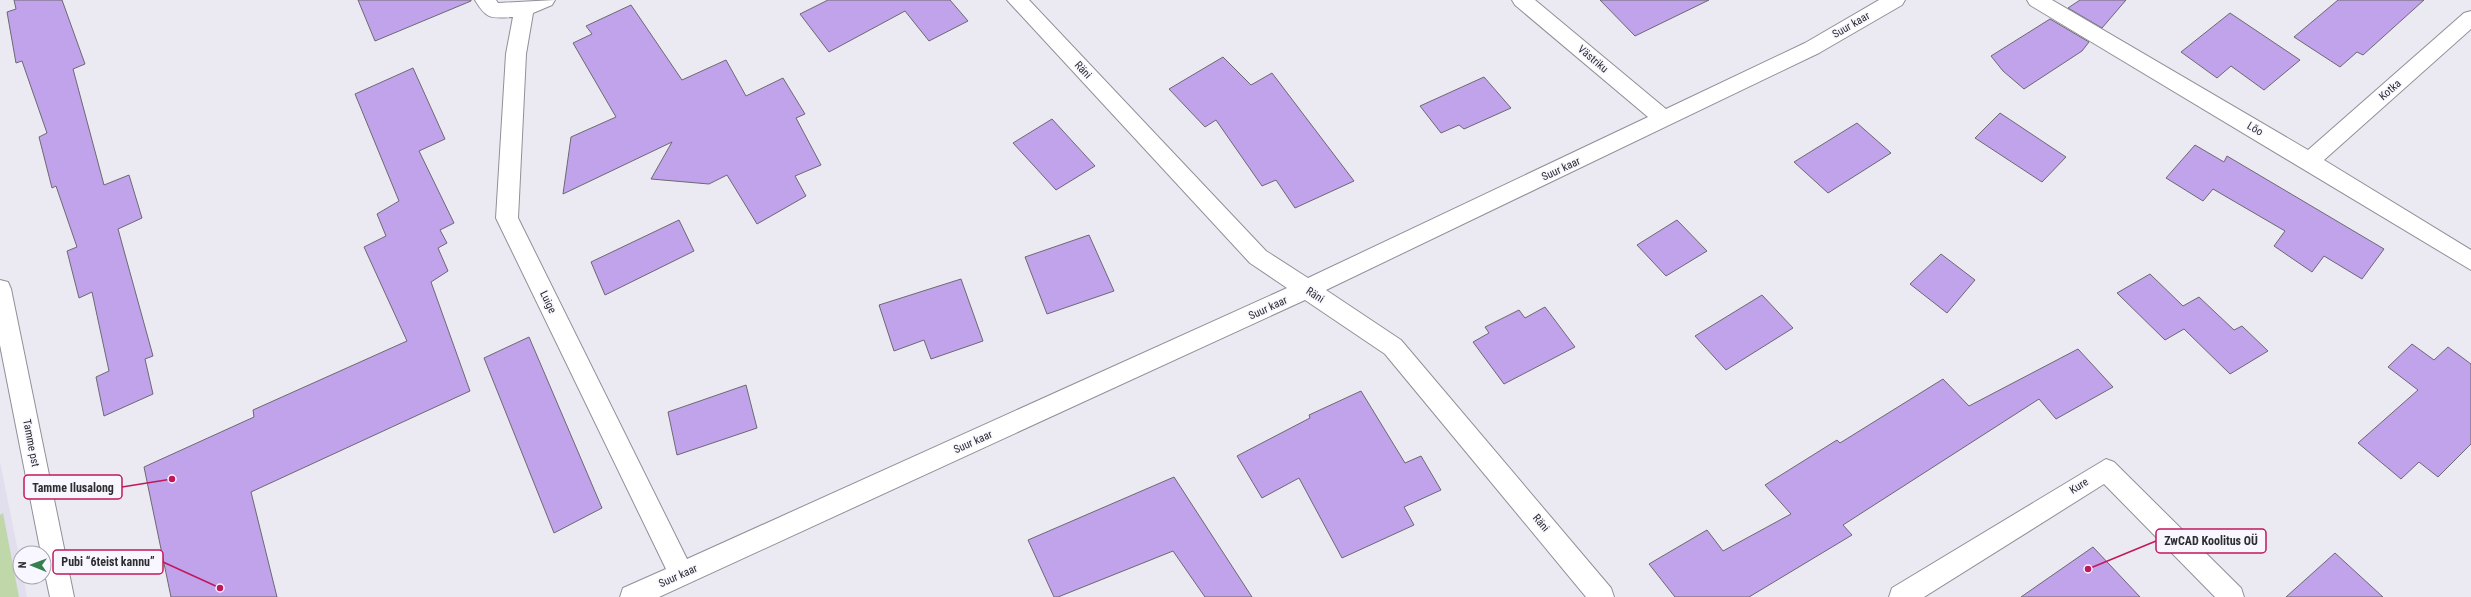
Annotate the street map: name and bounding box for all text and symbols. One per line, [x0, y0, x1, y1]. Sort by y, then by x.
street label: Suur kaar [1830, 9, 1873, 41]
street label: Västriku [1575, 43, 1611, 75]
street label: Räni [1072, 59, 1094, 81]
street label: Kotka [2376, 77, 2404, 103]
street label: Lõo [2245, 119, 2266, 139]
street label: Suur kaar [1540, 154, 1583, 184]
street label: Räni [1304, 284, 1326, 306]
street label: Luige [537, 289, 559, 315]
street label: Suur kaar [1247, 293, 1290, 323]
street label: Tamme pst [20, 418, 42, 468]
street label: Suur kaar [952, 427, 995, 456]
callout: Tamme Ilusalong [24, 475, 122, 499]
street label: Kure [2067, 475, 2091, 497]
text: Tamme Ilusalong [32, 481, 114, 495]
street label: Räni [1530, 512, 1552, 534]
callout: ZwCAD Koolitus OÜ [2156, 529, 2266, 553]
text: ZwCAD Koolitus OÜ [2164, 533, 2258, 548]
north arrow [12, 545, 52, 585]
callout: Pubi “6teist kannu” [53, 550, 163, 574]
text: Pubi “6teist kannu” [61, 555, 155, 569]
text: N [16, 561, 29, 568]
street label: Suur kaar [657, 561, 700, 590]

